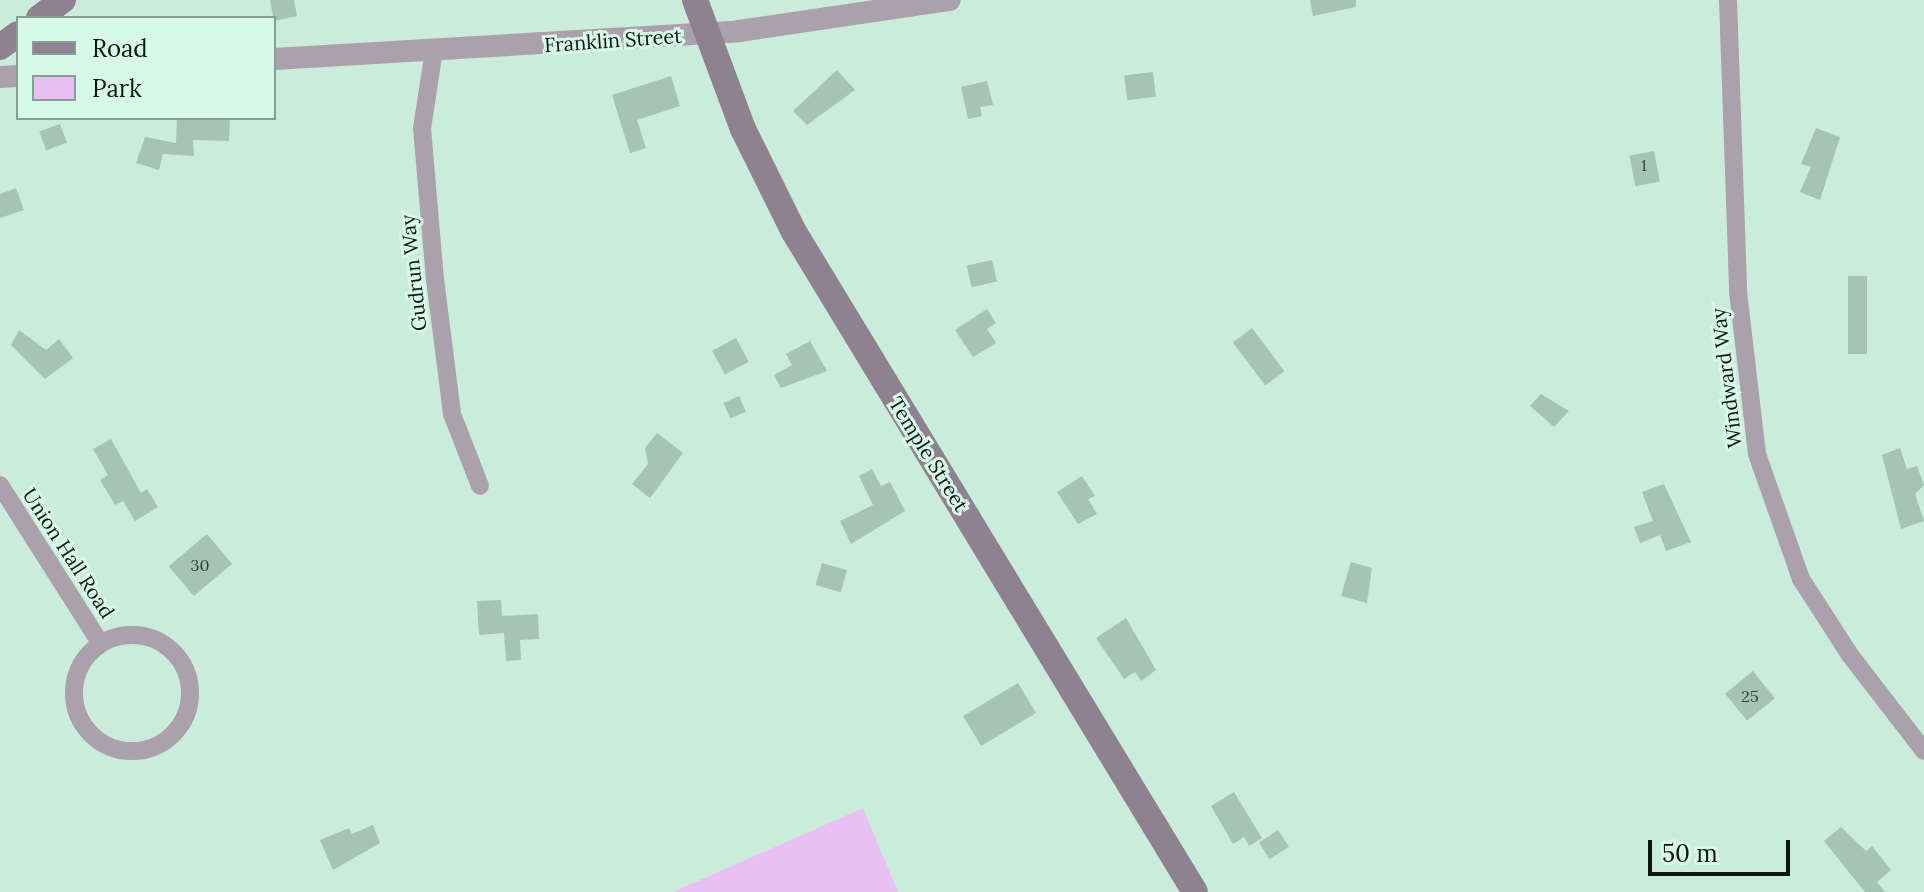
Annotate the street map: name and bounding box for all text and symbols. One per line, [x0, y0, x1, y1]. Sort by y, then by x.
legend [16, 16, 276, 120]
street label: Franklin Street [544, 23, 682, 57]
text: Road [92, 33, 148, 64]
text: Park [92, 73, 142, 104]
house number: 1 [1641, 155, 1647, 175]
street label: Gudrun Way [395, 214, 431, 332]
street label: Windward Way [1706, 307, 1746, 449]
street label: Temple Street [884, 392, 974, 516]
street label: Union Hall Road [18, 483, 120, 623]
house number: 30 [191, 555, 209, 575]
house number: 25 [1741, 686, 1759, 706]
scale bar [1652, 824, 1794, 874]
text: 50 m [1662, 838, 1718, 869]

